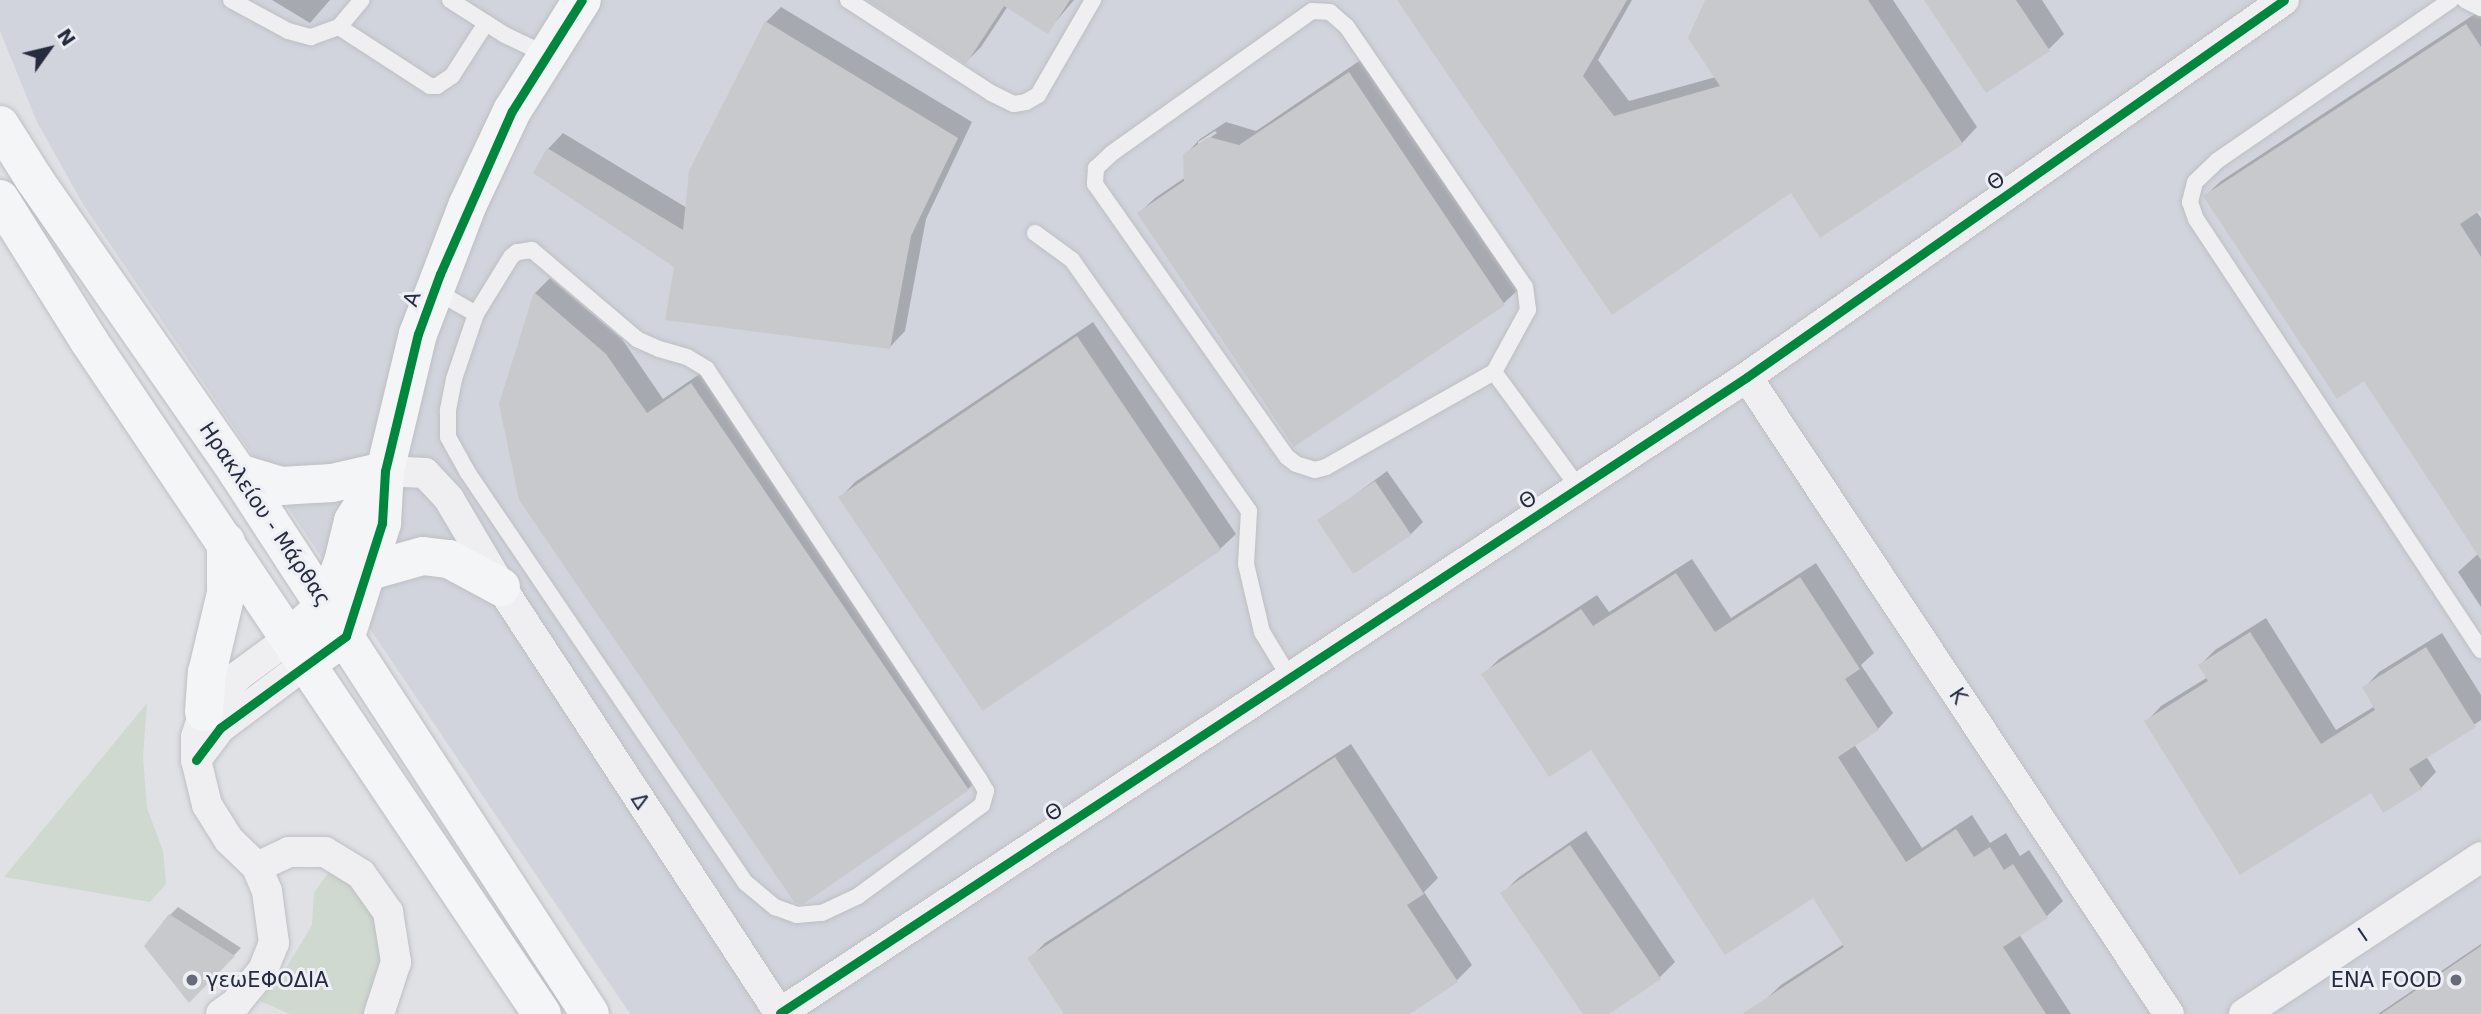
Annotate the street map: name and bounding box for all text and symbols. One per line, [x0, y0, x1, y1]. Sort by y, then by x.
north arrow [14, 14, 84, 84]
text: N [53, 25, 80, 50]
street label: Θ [1982, 166, 2010, 196]
street label: Α [398, 288, 426, 310]
street label: Ηρακλείου - Μάρθας [194, 417, 336, 611]
street label: Θ [1514, 485, 1542, 515]
street label: Κ [1944, 683, 1972, 709]
street label: Δ [626, 788, 654, 814]
street label: Θ [1040, 797, 1068, 827]
street label: Ι [2353, 923, 2373, 947]
place label: γεωΕΦΟΔΙΑ [206, 967, 329, 993]
place label: ENA FOOD [2331, 967, 2442, 993]
marker: γεωΕΦΟΔΙΑ [184, 972, 200, 988]
marker: ENA FOOD [2448, 972, 2464, 988]

